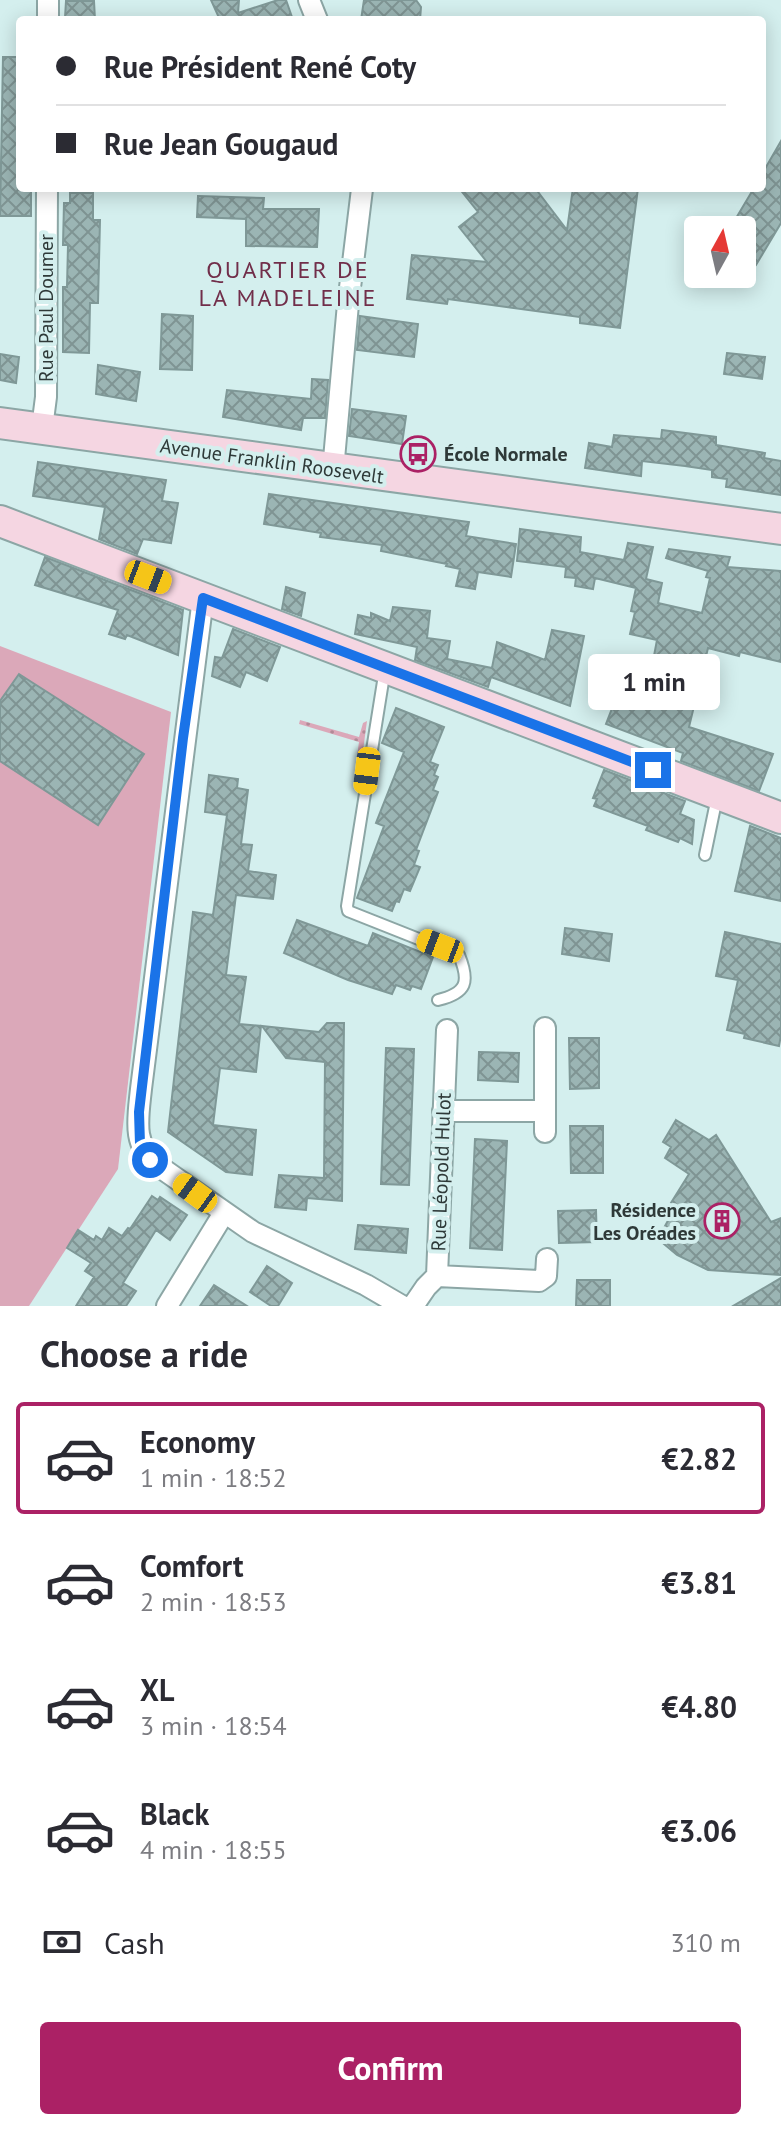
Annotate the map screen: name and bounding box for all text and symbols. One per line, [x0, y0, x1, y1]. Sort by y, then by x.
text: Rue Président René Coty [104, 47, 416, 86]
text: Rue Jean Gougaud [104, 124, 339, 163]
north arrow [684, 216, 756, 288]
map controls [684, 216, 756, 288]
street label: Rue Paul Doumer [33, 234, 59, 382]
district label: QUARTIER DE LA MADELEINE [199, 254, 377, 313]
street label: Avenue Franklin Roosevelt [158, 432, 386, 490]
bus stop icon: École Normale [399, 435, 437, 473]
place label: École Normale [444, 441, 568, 467]
car [121, 557, 175, 597]
callout: 1 min [587, 654, 719, 710]
text: 1 min [622, 665, 686, 698]
car [352, 746, 382, 796]
route end [635, 752, 671, 788]
car [413, 926, 467, 966]
street label: Rue Léopold Hulot [425, 1092, 457, 1252]
route start [132, 1142, 168, 1178]
car [169, 1169, 221, 1217]
place label: Résidence Les Oréades [593, 1197, 696, 1246]
building icon: Résidence Les Oréades [703, 1202, 741, 1240]
text: Choose a ride [40, 1330, 248, 1377]
icon: car [44, 1422, 116, 1494]
text: Economy [140, 1422, 255, 1461]
text: €2.82 [662, 1439, 737, 1478]
text: 1 min · 18:52 [140, 1461, 287, 1494]
icon: car [44, 1546, 116, 1618]
text: Comfort [140, 1546, 243, 1585]
text: €3.81 [662, 1563, 737, 1602]
text: 2 min · 18:53 [140, 1585, 287, 1618]
icon: car [44, 1670, 116, 1742]
text: XL [140, 1670, 174, 1709]
text: €4.80 [662, 1687, 737, 1726]
text: 3 min · 18:54 [140, 1709, 287, 1742]
icon: car [44, 1794, 116, 1866]
text: Black [140, 1794, 209, 1833]
text: €3.06 [662, 1811, 737, 1850]
text: 4 min · 18:55 [140, 1833, 287, 1866]
icon: cash [40, 1920, 84, 1964]
text: Cash [104, 1923, 165, 1962]
text: 310 m [670, 1926, 741, 1959]
button: Confirm [40, 2022, 741, 2114]

